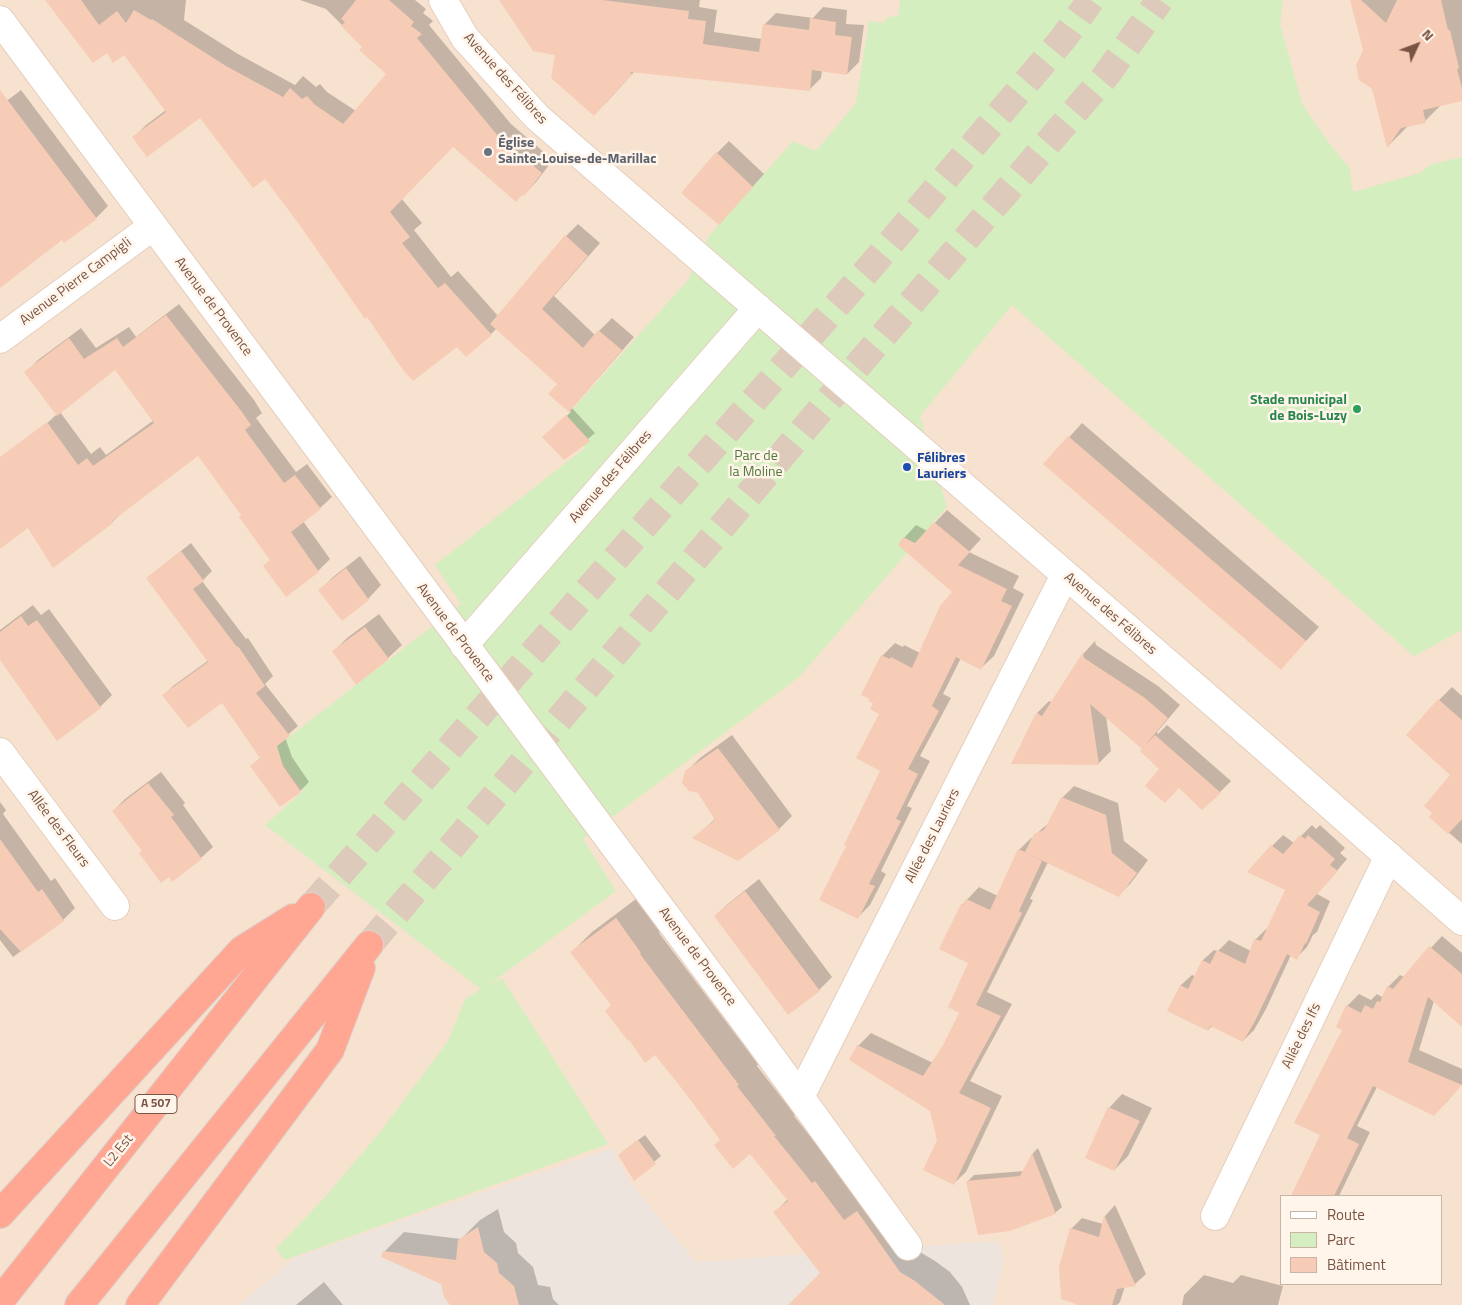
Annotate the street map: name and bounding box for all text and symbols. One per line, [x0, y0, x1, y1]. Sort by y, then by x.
north arrow [1392, 20, 1442, 70]
text: N [1417, 24, 1439, 45]
street label: Avenue des Félibres [460, 30, 550, 128]
place label: Église Sainte-Louise-de-Marillac [498, 136, 656, 168]
marker: Église Sainte-Louise-de-Marillac [482, 146, 494, 158]
street label: Avenue Pierre Campigli [17, 235, 135, 329]
street label: Avenue de Provence [170, 254, 256, 360]
place label: Stade municipal de Bois-Luzy [1250, 393, 1347, 426]
marker: Stade municipal de Bois-Luzy [1351, 403, 1363, 415]
street label: Avenue des Félibres [566, 427, 656, 527]
park label: Parc de la Moline [729, 449, 783, 482]
place label: Félibres Lauriers [917, 451, 966, 484]
marker: Félibres Lauriers [901, 461, 913, 473]
street label: Avenue des Félibres [1060, 569, 1160, 659]
street label: Avenue de Provence [412, 580, 498, 686]
street label: Allée des Lauriers [902, 786, 964, 886]
street label: Allée des Fleurs [23, 787, 93, 871]
street label: Avenue de Provence [654, 904, 740, 1010]
street label: Allée des Ifs [1279, 1001, 1325, 1071]
road number: A 507 [135, 1094, 177, 1114]
street label: L2 Est [101, 1131, 137, 1171]
legend [1280, 1195, 1442, 1285]
text: Route [1327, 1203, 1365, 1226]
text: Parc [1327, 1228, 1355, 1251]
text: Bâtiment [1327, 1253, 1386, 1276]

